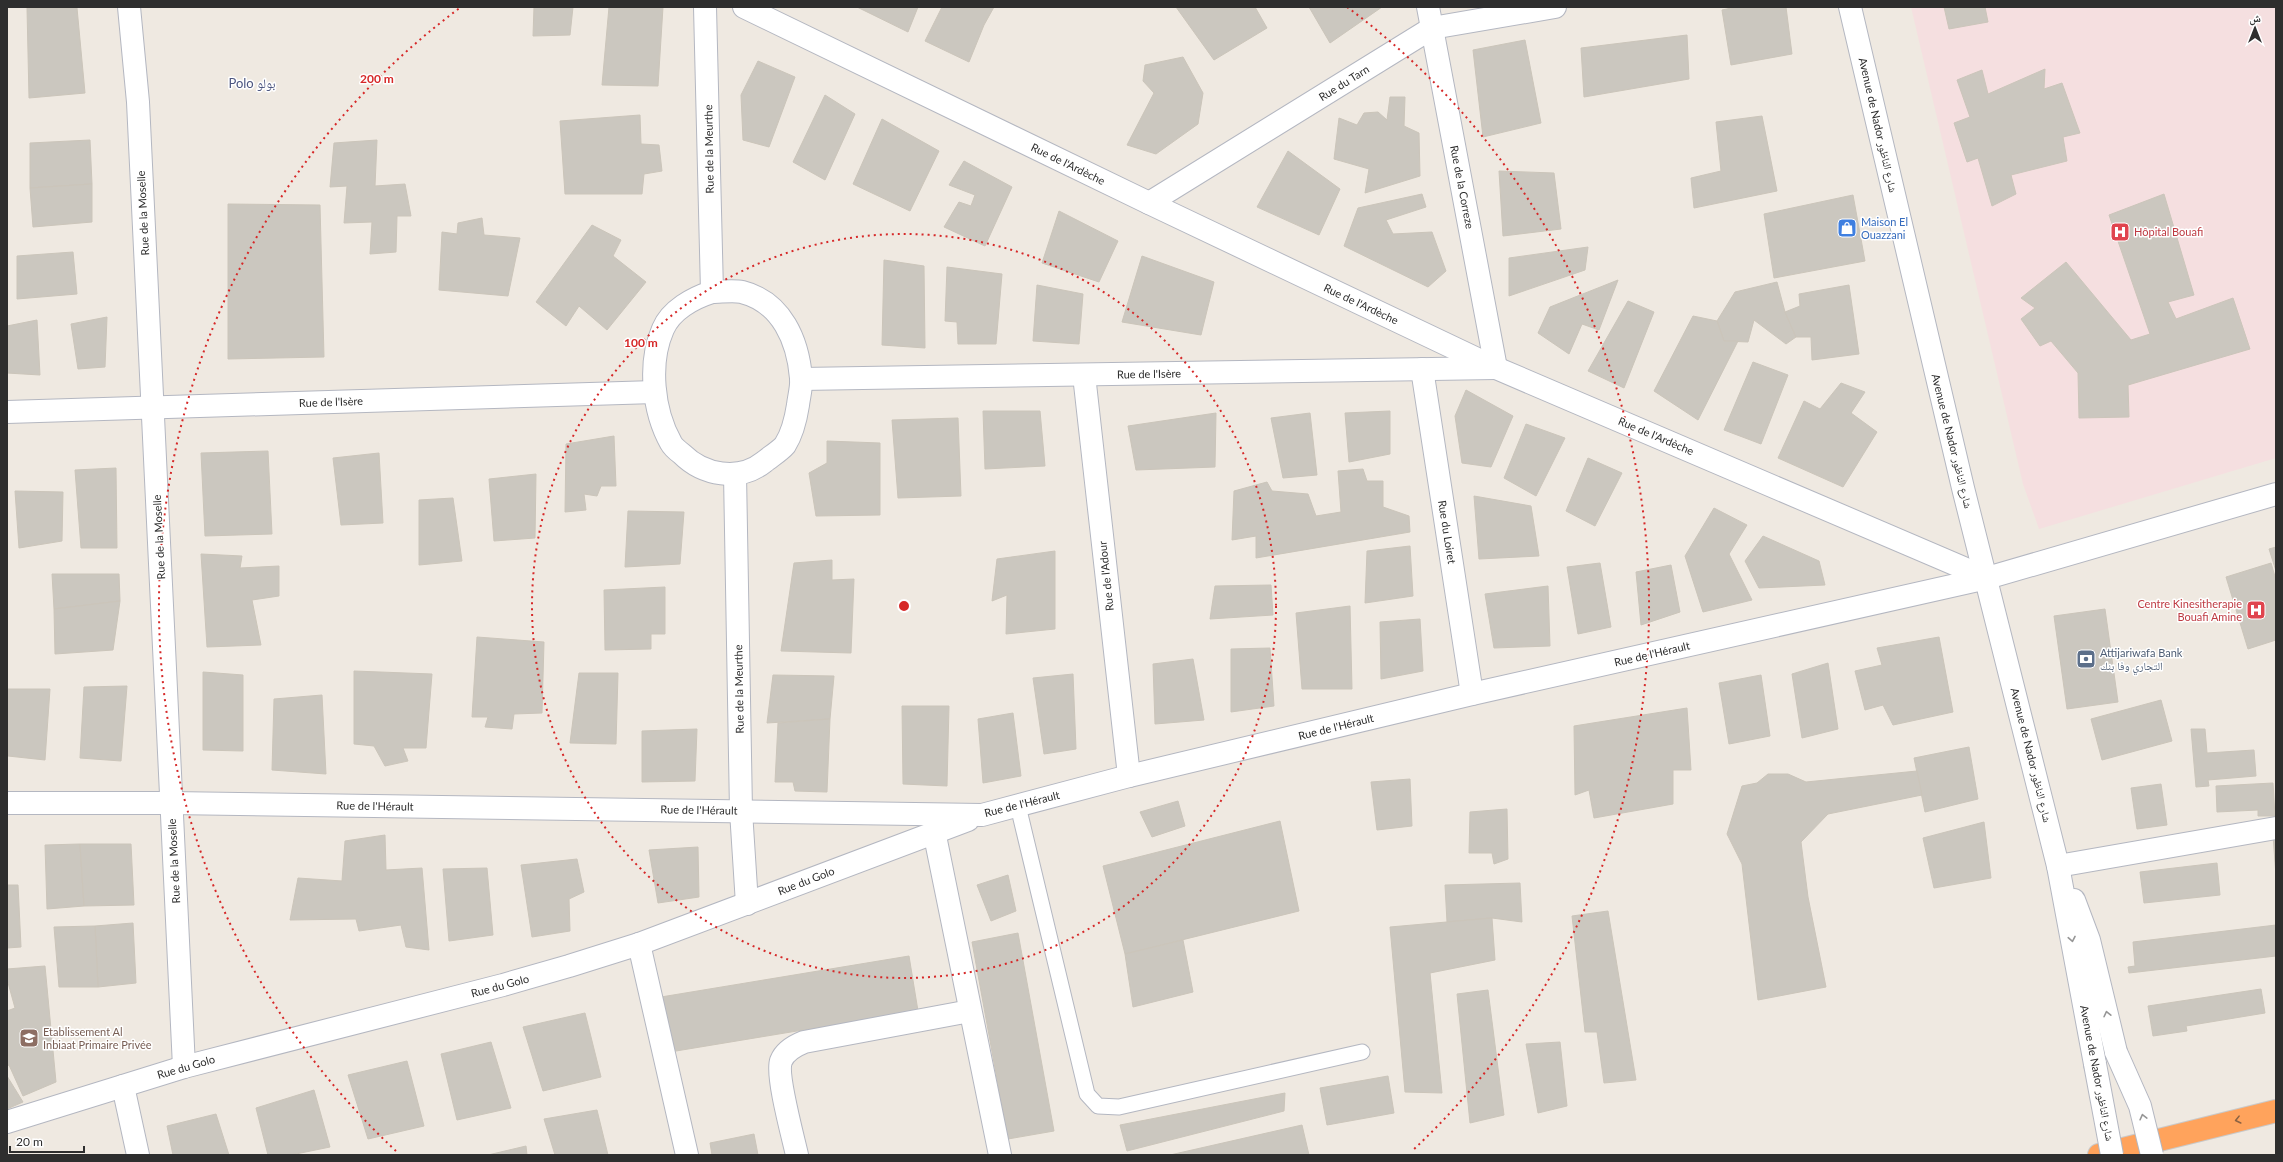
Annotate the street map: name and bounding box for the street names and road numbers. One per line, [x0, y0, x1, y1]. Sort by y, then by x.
street label: Avenue de Nador شارع الناظور [1856, 56, 1900, 194]
street label: Rue du Tarn [1316, 62, 1371, 103]
street label: Rue de la Meurthe [701, 104, 716, 194]
street label: Rue de l'Ardèche [1029, 140, 1108, 187]
street label: Rue de la Correze [1448, 144, 1477, 230]
street label: Rue de la Moselle [134, 170, 151, 256]
street label: Rue de l'Ardèche [1322, 281, 1401, 327]
street label: Rue de l'Isère [1117, 366, 1181, 381]
street label: Avenue de Nador شارع الناظور [1929, 372, 1975, 510]
street label: Rue de l'Isère [299, 394, 363, 409]
street label: Rue de l'Ardèche [1616, 414, 1696, 457]
street label: Rue de la Moselle [150, 494, 167, 580]
street label: Rue du Loiret [1436, 499, 1459, 565]
street label: Rue de l'Adour [1095, 540, 1116, 612]
street label: Rue de l'Hérault [1613, 638, 1691, 669]
street label: Rue de la Meurthe [731, 644, 746, 734]
street label: Avenue de Nador شارع الناظور [2008, 686, 2054, 824]
street label: Rue de l'Hérault [1297, 711, 1375, 742]
street label: Rue de l'Hérault [983, 788, 1061, 819]
street label: Rue de l'Hérault [336, 798, 414, 813]
street label: Rue de l'Hérault [660, 802, 738, 817]
street label: Rue de la Moselle [165, 818, 182, 904]
street label: Rue du Golo [776, 864, 836, 897]
street label: Rue du Golo [469, 972, 530, 1000]
street label: Avenue de Nador شارع الناظور [2077, 1004, 2117, 1142]
street label: Rue du Golo [155, 1052, 216, 1081]

